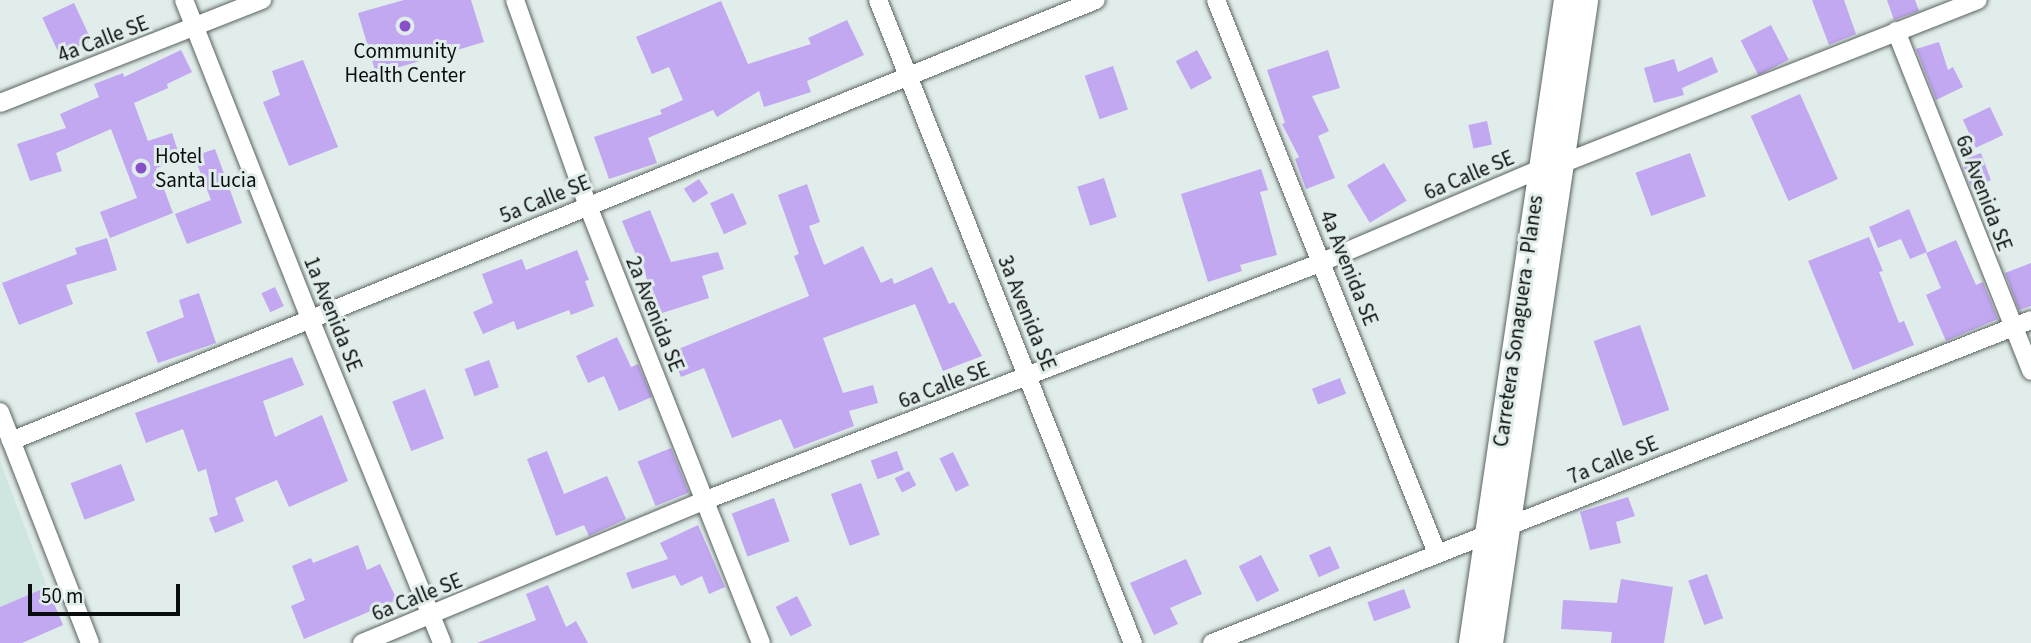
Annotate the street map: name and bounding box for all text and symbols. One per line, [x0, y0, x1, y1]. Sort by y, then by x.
street label: 4a Calle SE [54, 10, 152, 68]
marker: Community Health Center [395, 16, 415, 36]
place label: Community Health Center [345, 38, 465, 88]
street label: 6a Avenida SE [1950, 132, 2018, 254]
place label: Hotel Santa Lucia [155, 143, 256, 193]
street label: 6a Calle SE [1420, 145, 1518, 205]
marker: Hotel Santa Lucia [133, 160, 149, 176]
street label: 5a Calle SE [496, 169, 594, 229]
street label: Carretera Sonaguera - Planes [1488, 194, 1548, 448]
street label: 4a Avenida SE [1314, 207, 1384, 329]
street label: 3a Avenida SE [992, 252, 1062, 374]
street label: 1a Avenida SE [298, 253, 368, 375]
street label: 2a Avenida SE [620, 253, 690, 375]
street label: 6a Calle SE [895, 356, 993, 414]
street label: 7a Calle SE [1564, 430, 1662, 490]
street label: 6a Calle SE [368, 567, 466, 627]
scale bar [32, 570, 184, 614]
text: 50 m [41, 581, 83, 611]

